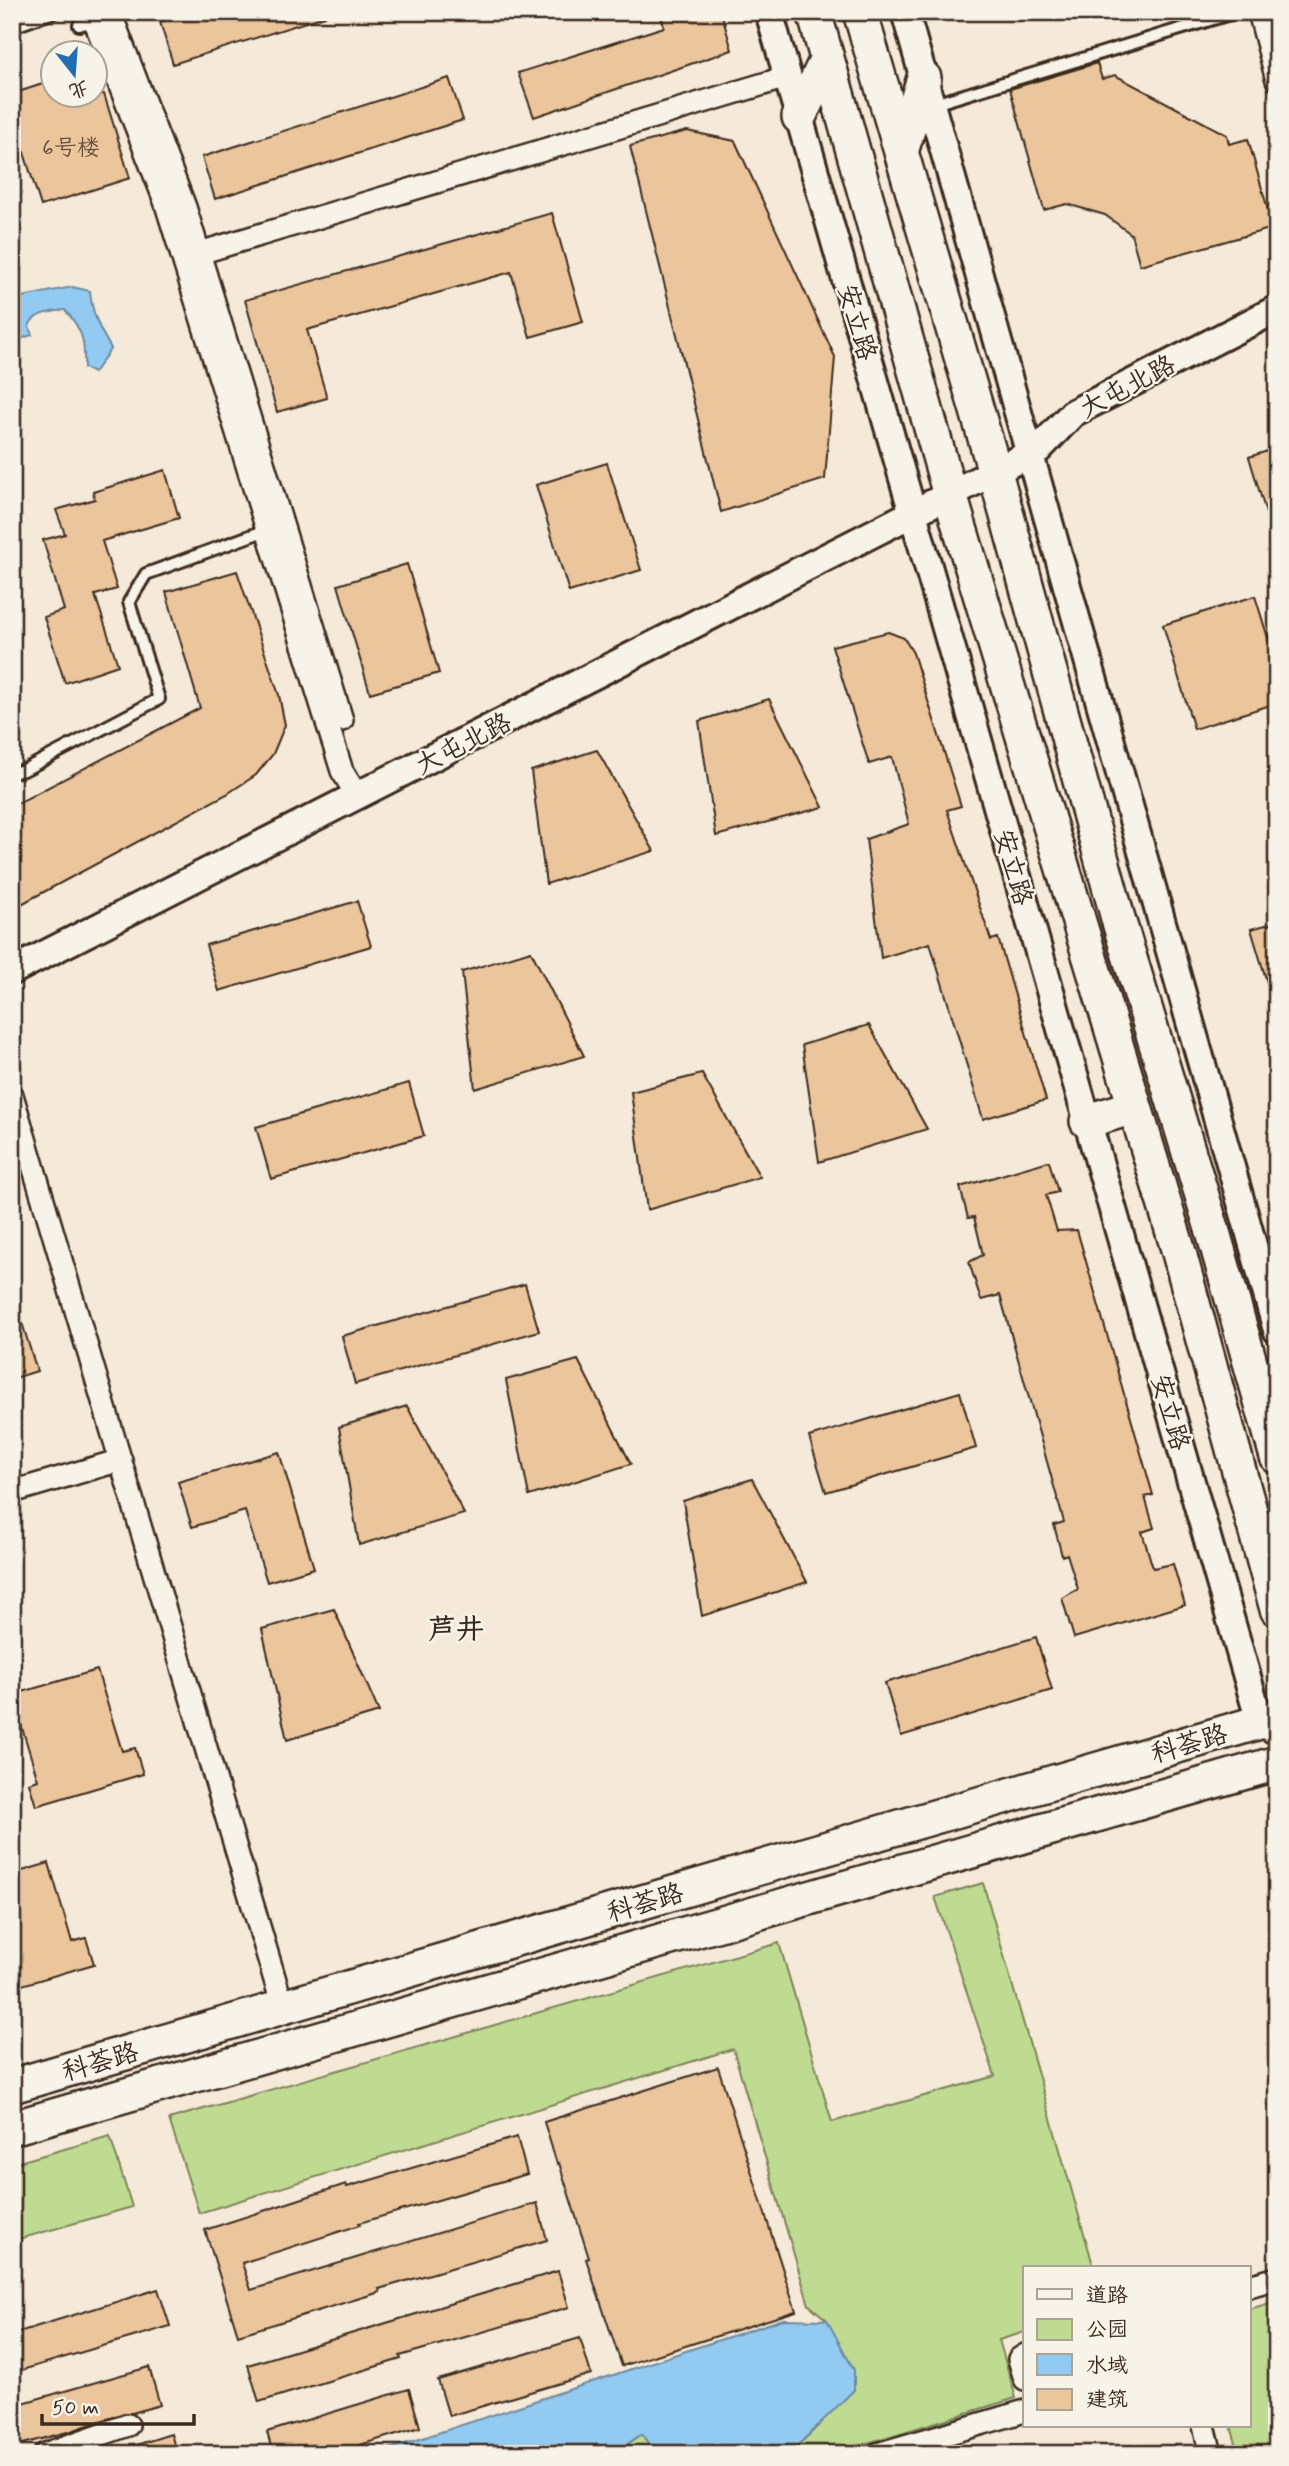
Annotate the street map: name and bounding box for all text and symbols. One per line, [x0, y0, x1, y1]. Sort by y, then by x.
north arrow [38, 38, 108, 108]
text: 北 [66, 74, 91, 104]
house number: 6号楼 [42, 134, 100, 164]
street label: 安立路 [829, 280, 883, 365]
street label: 大屯北路 [1074, 348, 1182, 427]
street label: 大屯北路 [410, 706, 518, 784]
street label: 安立路 [985, 825, 1039, 910]
street label: 安立路 [1142, 1370, 1196, 1455]
district label: 芦井 [428, 1612, 484, 1649]
street label: 科荟路 [1147, 1718, 1232, 1772]
street label: 科荟路 [603, 1877, 688, 1931]
street label: 科荟路 [58, 2036, 143, 2090]
legend [1023, 2266, 1250, 2428]
text: 道路 [1086, 2282, 1128, 2310]
text: 公园 [1086, 2316, 1128, 2344]
text: 水域 [1086, 2352, 1128, 2380]
scale bar [42, 2382, 194, 2426]
text: 建筑 [1086, 2386, 1128, 2414]
text: 50 m [52, 2394, 99, 2422]

